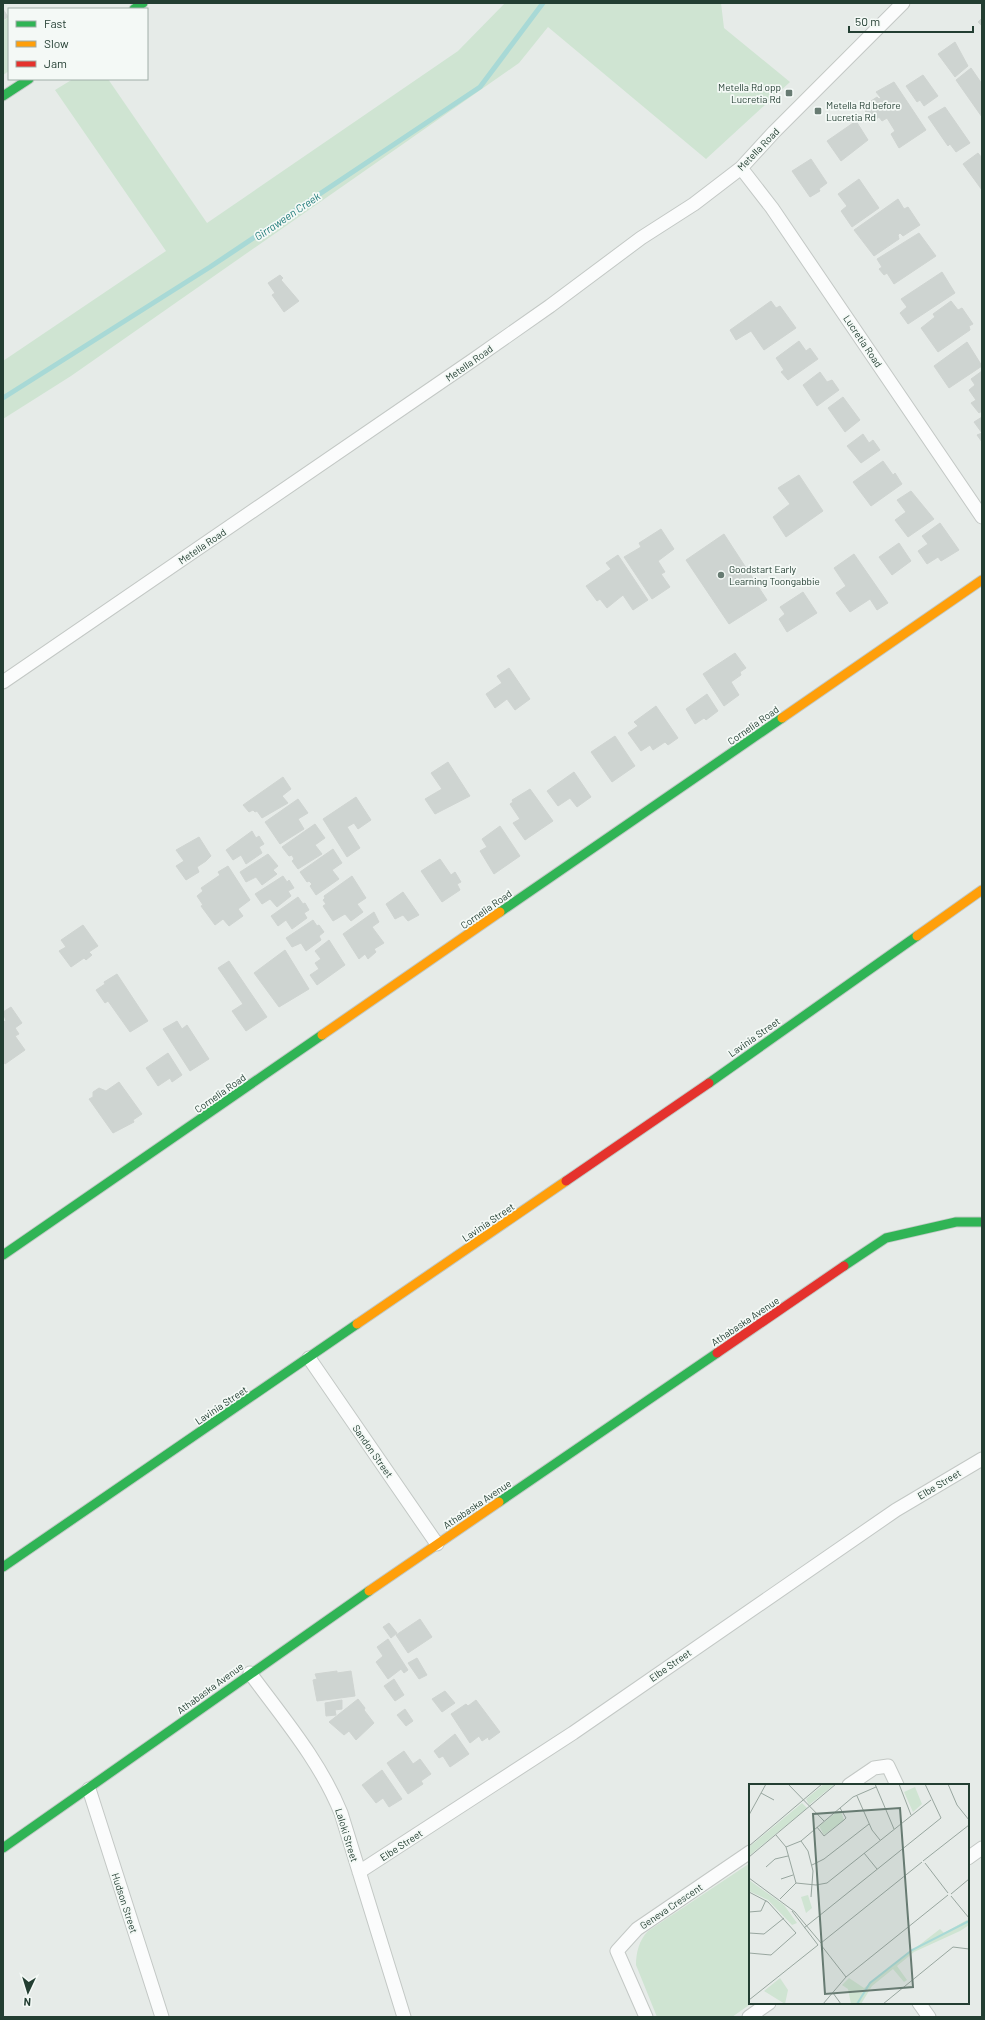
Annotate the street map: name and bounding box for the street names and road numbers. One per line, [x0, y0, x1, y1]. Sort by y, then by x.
street label: Metella Road [735, 125, 781, 173]
street label: Lucretia Road [841, 313, 885, 369]
street label: Metella Road [443, 342, 495, 384]
street label: Metella Road [176, 526, 228, 566]
street label: Cornelia Road [725, 703, 781, 747]
street label: Cornelia Road [458, 887, 514, 931]
street label: Lavinia Street [726, 1015, 782, 1059]
street label: Cornelia Road [192, 1071, 248, 1115]
street label: Lavinia Street [460, 1200, 517, 1244]
street label: Athabaska Avenue [709, 1294, 781, 1348]
street label: Lavinia Street [193, 1383, 250, 1427]
street label: Sandon Street [350, 1422, 396, 1480]
street label: Elbe Street [915, 1466, 963, 1502]
street label: Athabaska Avenue [441, 1477, 513, 1531]
street label: Elbe Street [647, 1646, 694, 1684]
street label: Athabaska Avenue [174, 1660, 246, 1716]
street label: Laloki Street [333, 1807, 361, 1864]
street label: Elbe Street [377, 1827, 425, 1863]
street label: Hudson Street [110, 1872, 140, 1935]
street label: Geneva Crescent [637, 1880, 705, 1931]

